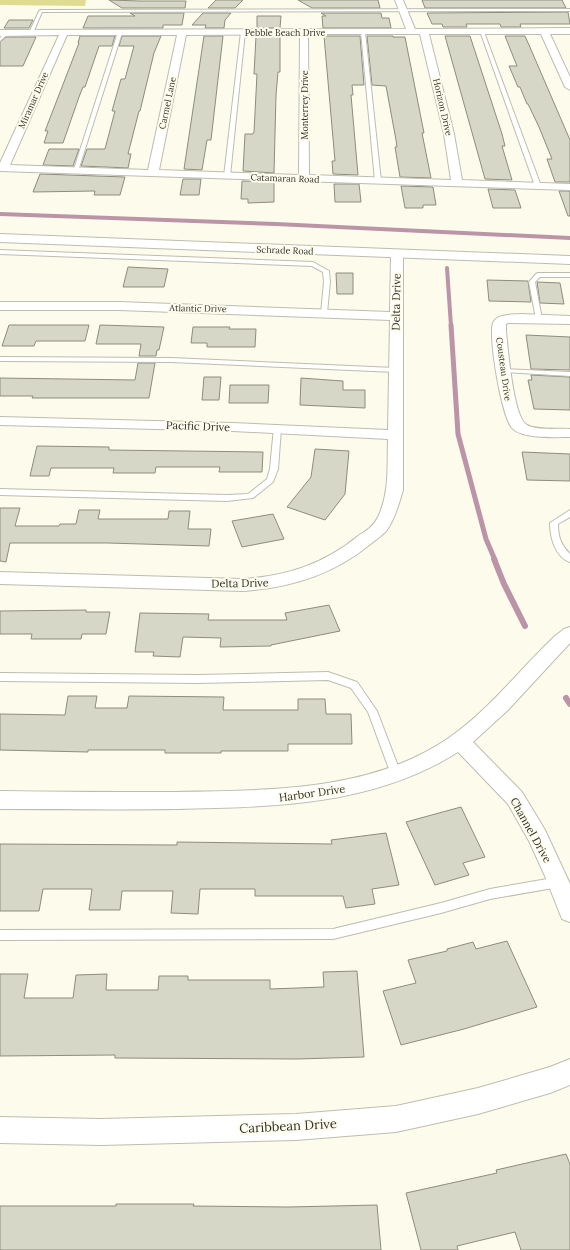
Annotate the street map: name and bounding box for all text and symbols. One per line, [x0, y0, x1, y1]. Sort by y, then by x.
street label: Pebble Beach Drive [245, 27, 325, 38]
street label: Miramar Drive [16, 70, 50, 130]
street label: Monterrey Drive [299, 70, 310, 140]
street label: Carmel Lane [156, 76, 178, 130]
street label: Horizon Drive [431, 77, 455, 137]
street label: Catamaran Road [250, 171, 320, 185]
street label: Schrade Road [256, 244, 314, 257]
street label: Delta Drive [388, 273, 404, 331]
street label: Atlantic Drive [168, 302, 227, 314]
street label: Cousteau Drive [494, 336, 514, 402]
street label: Pacific Drive [166, 418, 230, 434]
street label: Delta Drive [211, 575, 269, 591]
street label: Harbor Drive [278, 781, 346, 805]
street label: Channel Drive [507, 795, 555, 865]
street label: Caribbean Drive [239, 1115, 337, 1137]

